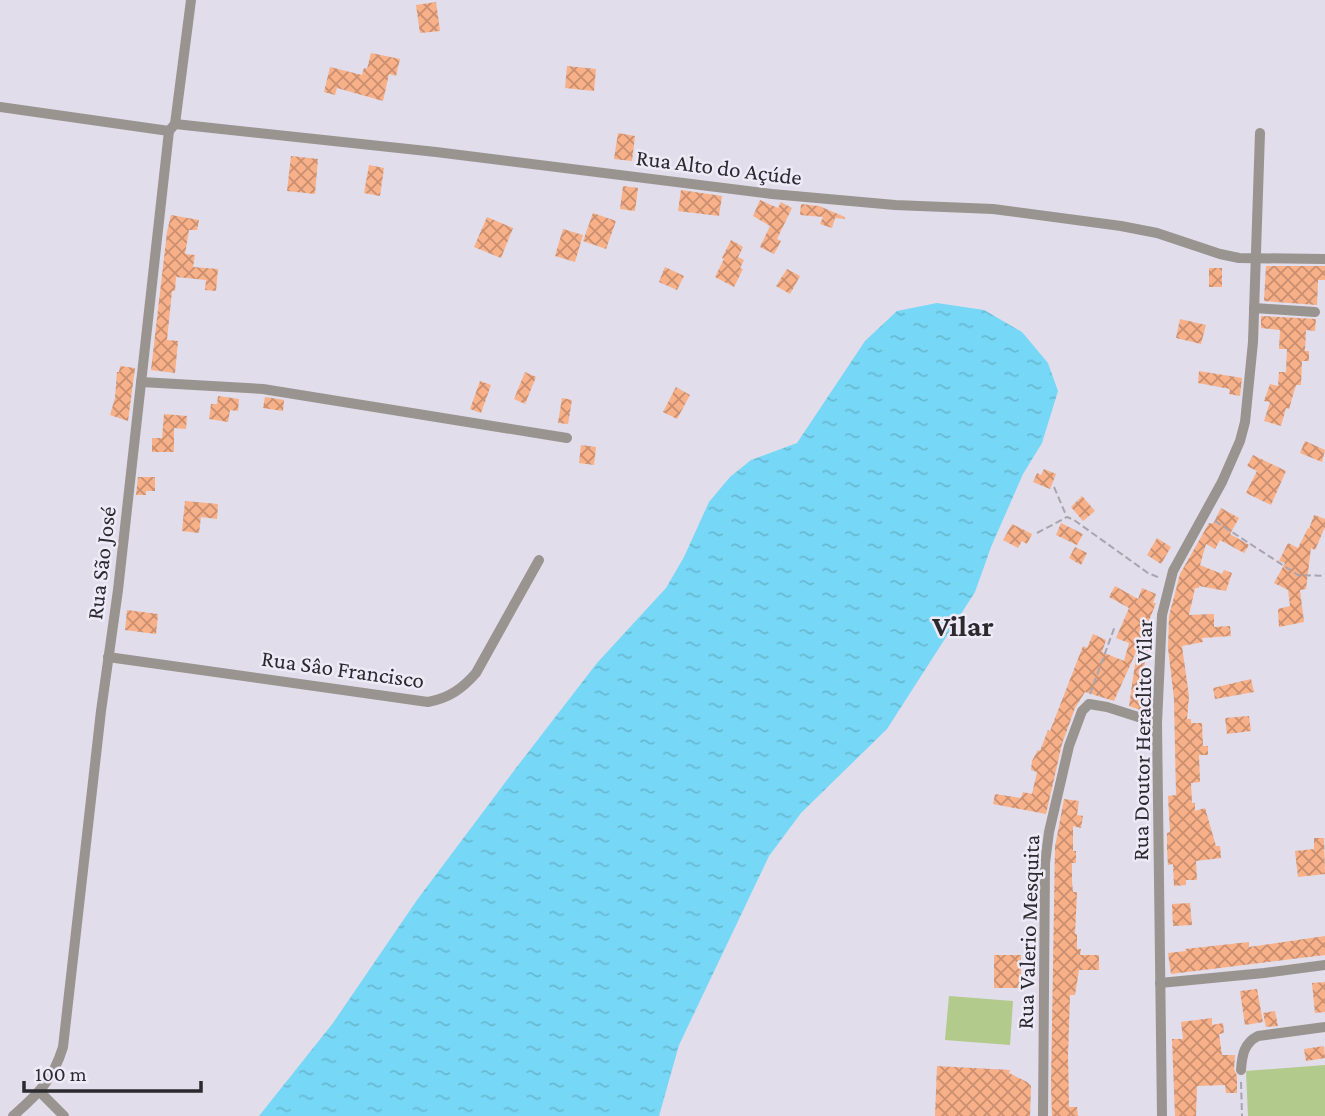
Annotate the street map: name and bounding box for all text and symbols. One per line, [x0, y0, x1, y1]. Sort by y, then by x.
street label: Rua Alto do Açúde [635, 144, 803, 190]
street label: Rua São José [81, 505, 121, 621]
district label: Vilar [931, 609, 994, 642]
street label: Rua Doutor Heraclito Vilar [1127, 619, 1157, 861]
street label: Rua Sâo Francisco [260, 645, 426, 693]
street label: Rua Valerio Mesquita [1012, 834, 1044, 1030]
scale bar [24, 1050, 201, 1094]
text: 100 m [35, 1062, 87, 1086]

